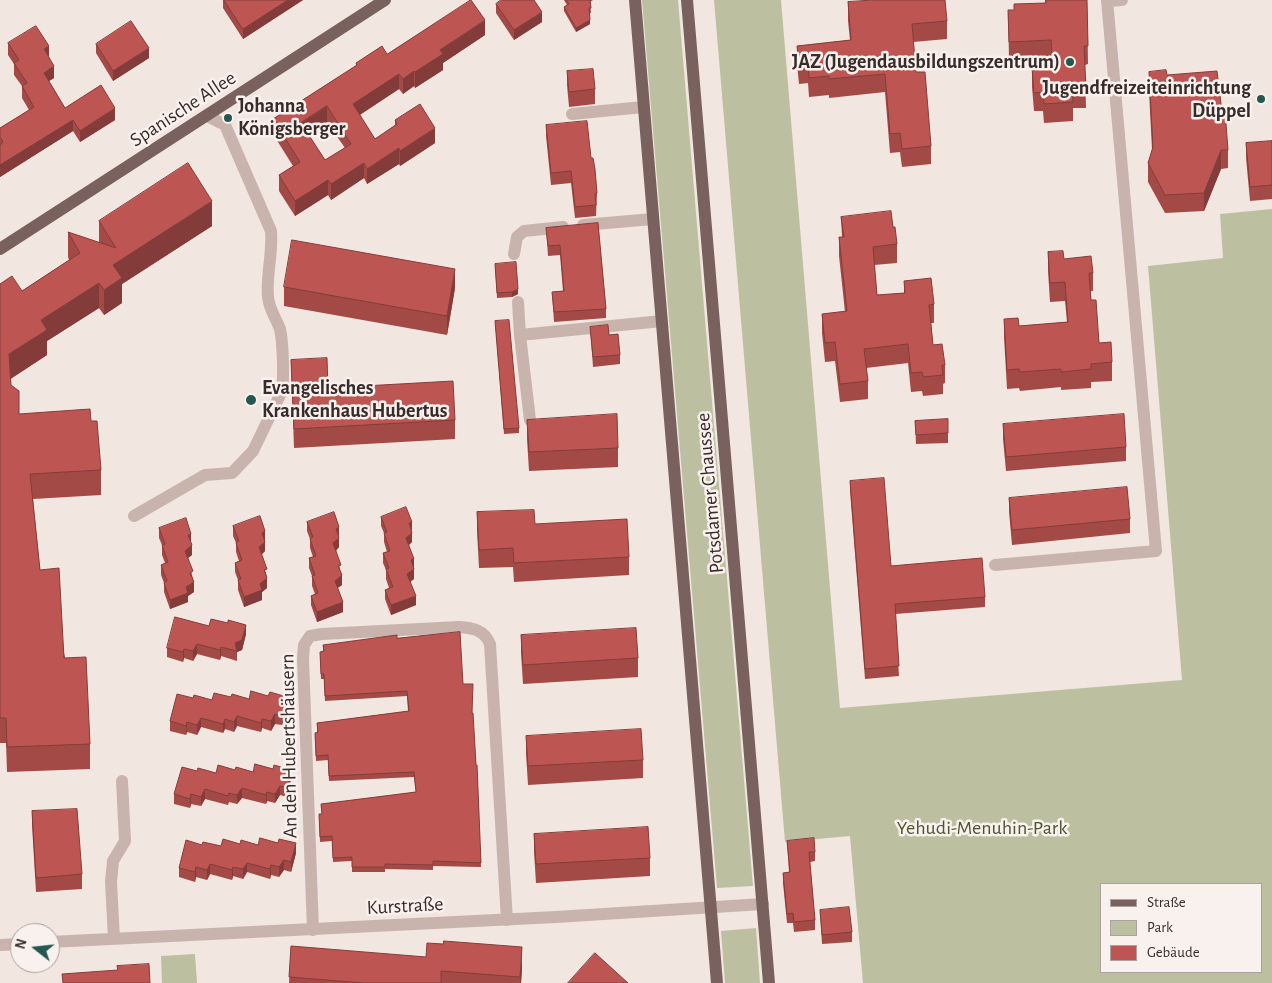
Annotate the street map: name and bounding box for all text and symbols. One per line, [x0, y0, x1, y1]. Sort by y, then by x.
place label: JAZ (Jugendausbildungszentrum) [792, 50, 1060, 74]
marker: JAZ (Jugendausbildungszentrum) [1064, 56, 1076, 68]
street label: Spanische Allee [125, 66, 241, 152]
place label: Jugendfreizeiteinrichtung Düppel [1043, 76, 1251, 123]
marker: Jugendfreizeiteinrichtung Düppel [1255, 93, 1267, 105]
place label: Johanna Königsberger [238, 94, 346, 141]
marker: Johanna Königsberger [222, 112, 234, 124]
place label: Evangelisches Krankenhaus Hubertus [262, 376, 447, 423]
marker: Evangelisches Krankenhaus Hubertus [244, 393, 258, 407]
street label: Potsdamer Chaussee [691, 412, 729, 574]
street label: An den Hubertshäusern [275, 653, 303, 839]
park label: Yehudi-Menuhin-Park [897, 816, 1067, 840]
legend [1100, 883, 1262, 973]
street label: Kurstraße [366, 892, 444, 920]
text: Straße [1147, 895, 1186, 910]
text: Park [1147, 920, 1173, 935]
north arrow [10, 923, 60, 973]
text: N [13, 938, 30, 951]
text: Gebäude [1147, 945, 1200, 960]

